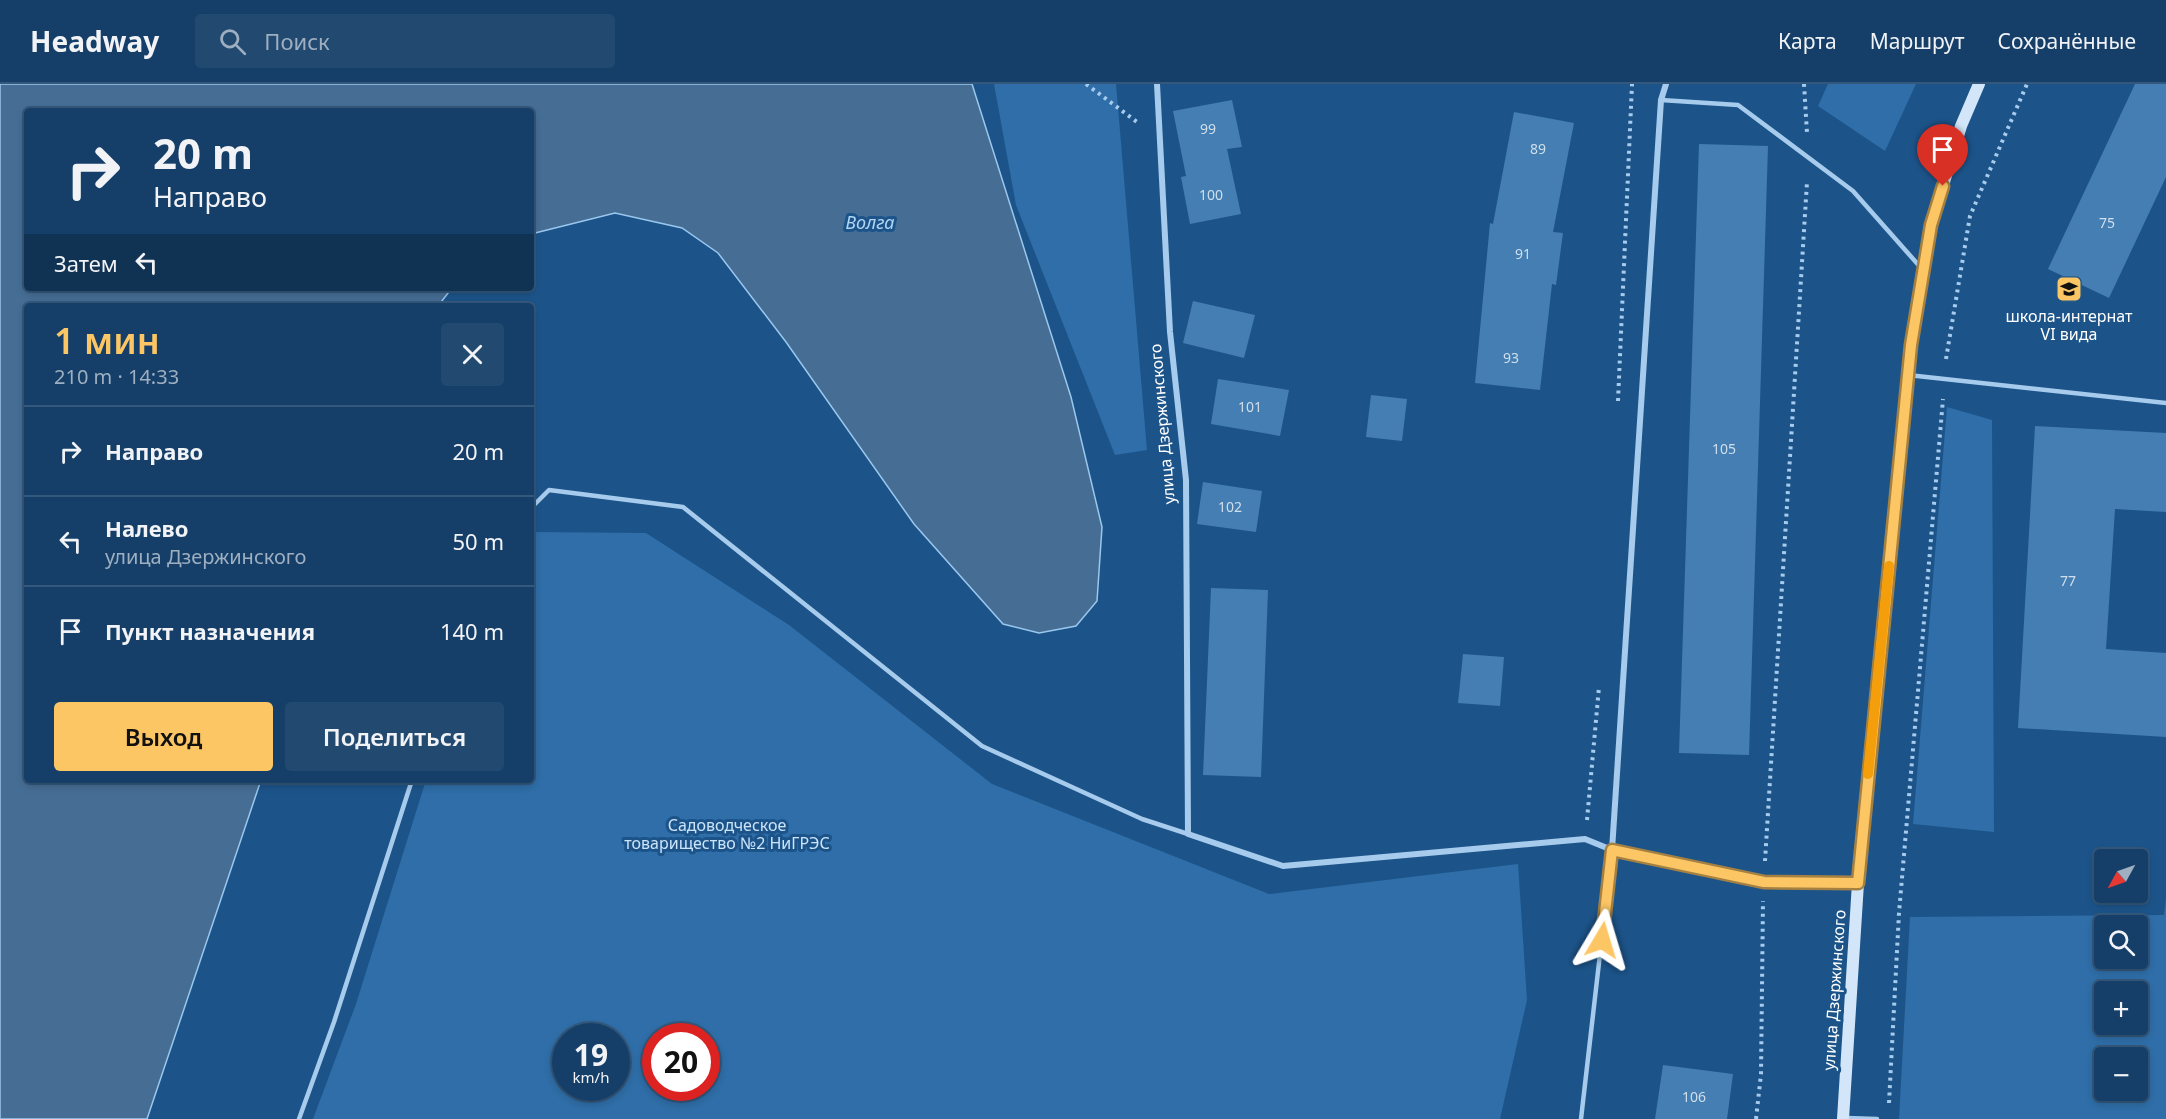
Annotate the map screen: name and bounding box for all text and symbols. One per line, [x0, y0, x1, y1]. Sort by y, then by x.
search box [195, 14, 615, 68]
text: Headway [30, 22, 159, 60]
icon: search [216, 25, 249, 58]
text: Поиск [264, 26, 330, 56]
text: Карта [1778, 27, 1837, 55]
text: Маршрут [1870, 27, 1965, 55]
text: Сохранённые [1998, 27, 2136, 55]
house number: 99 [1200, 119, 1216, 138]
text: 20 m [153, 124, 253, 181]
pin [1917, 124, 1968, 186]
icon: right [54, 132, 132, 210]
icon: arrive [1926, 133, 1959, 166]
house number: 89 [1530, 139, 1546, 158]
text: Направо [153, 178, 267, 215]
house number: 100 [1199, 185, 1223, 204]
water label: Волга [845, 210, 895, 234]
house number: 75 [2099, 213, 2115, 232]
house number: 91 [1515, 244, 1531, 263]
icon: left [130, 246, 163, 279]
text: Затем [54, 248, 118, 278]
school or university icon: школа-интернат VI вида [2054, 274, 2084, 304]
place label: школа-интернат VI вида [2005, 305, 2133, 345]
text: 1 мин [54, 316, 160, 365]
button: close [441, 323, 504, 386]
street label: улица Дзержинского [1144, 343, 1180, 505]
house number: 93 [1503, 348, 1519, 367]
text: 210 m · 14:33 [54, 363, 179, 390]
house number: 101 [1238, 397, 1262, 416]
icon: right [54, 435, 87, 468]
text: Направо [105, 436, 203, 466]
text: 20 m [453, 436, 504, 466]
house number: 105 [1712, 439, 1736, 458]
house number: 102 [1218, 497, 1242, 516]
text: Налево [105, 513, 188, 543]
icon: left [54, 525, 87, 558]
text: 50 m [453, 526, 504, 556]
text: улица Дзержинского [105, 543, 306, 570]
house number: 77 [2060, 571, 2076, 590]
icon: arrive [54, 615, 87, 648]
text: Пункт назначения [105, 616, 315, 646]
text: 140 m [440, 616, 504, 646]
button: Выход [54, 702, 273, 771]
button: Поделиться [285, 702, 504, 771]
park label: Садоводческое товарищество №2 НиГРЭС [624, 814, 830, 854]
north arrow [2094, 849, 2148, 903]
map controls [2094, 849, 2148, 1101]
position arrow [1570, 908, 1634, 972]
street label: улица Дзержинского [1817, 909, 1851, 1071]
button: search [2094, 915, 2148, 969]
button: + [2094, 981, 2148, 1035]
speed limit sign: 20 [642, 1023, 720, 1101]
text: 19 [574, 1034, 608, 1075]
button: − [2094, 1047, 2148, 1101]
text: km/h [573, 1067, 609, 1087]
house number: 106 [1682, 1087, 1706, 1106]

